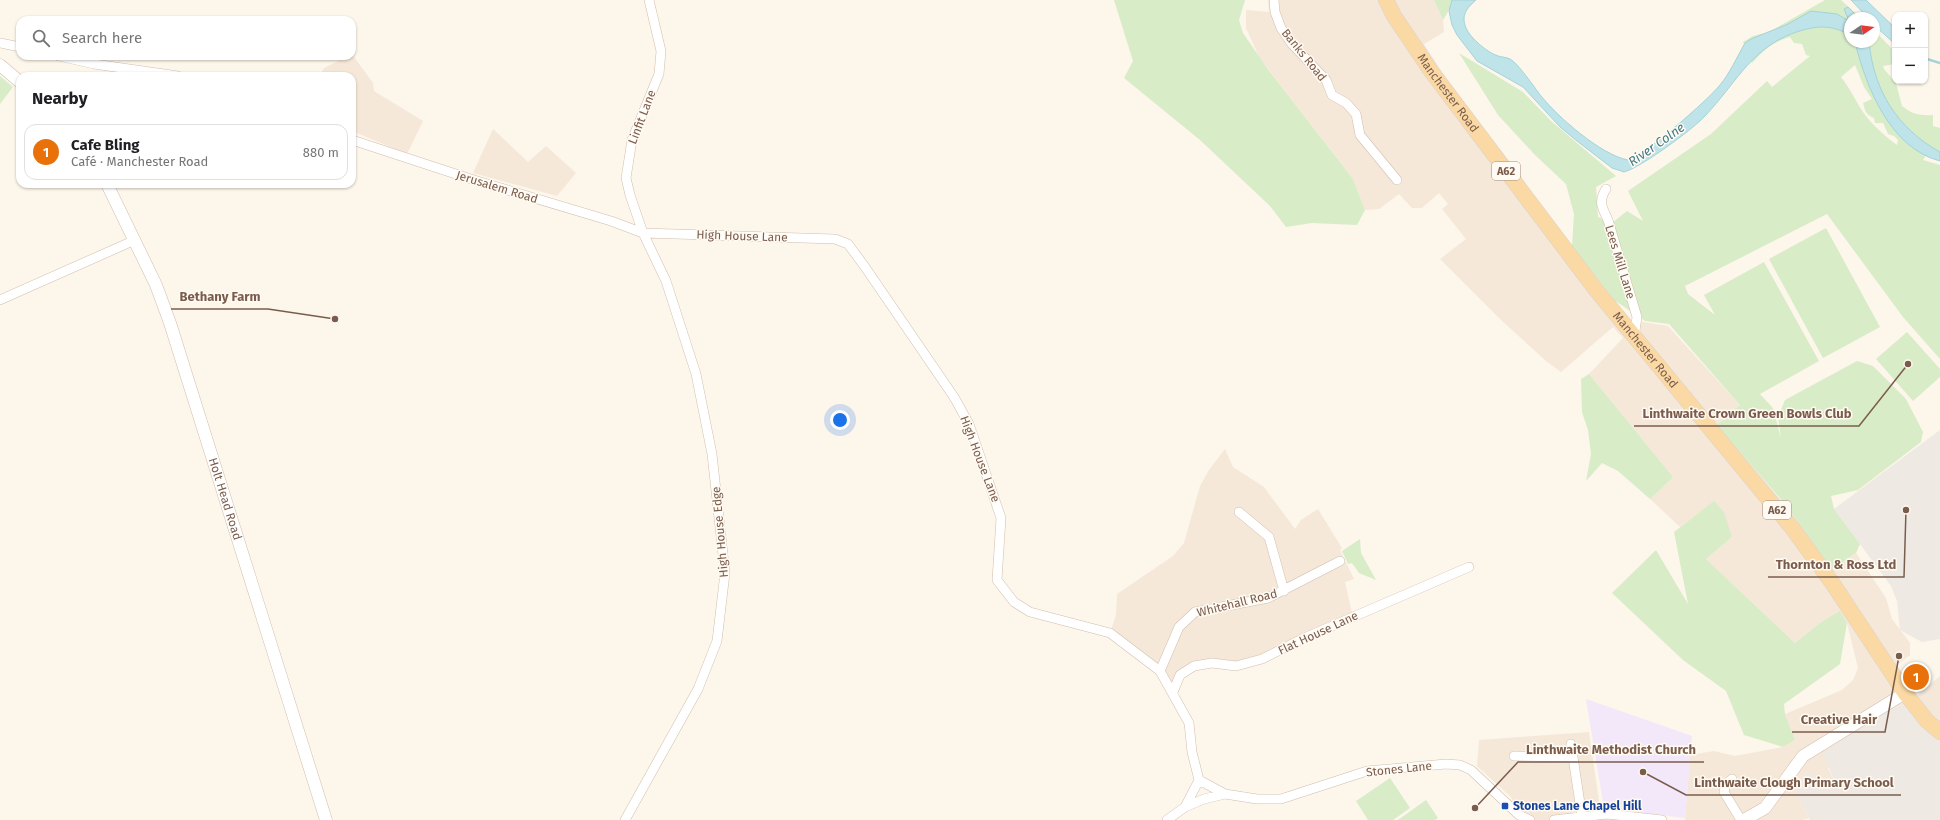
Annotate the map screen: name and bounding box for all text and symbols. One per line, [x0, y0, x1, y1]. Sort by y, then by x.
north arrow [1844, 12, 1880, 48]
map controls [1892, 12, 1928, 84]
button: + [1892, 12, 1928, 48]
search box [16, 16, 356, 60]
street label: Banks Road [1279, 26, 1329, 84]
icon: search [30, 27, 52, 49]
text: Search here [62, 29, 142, 47]
button: − [1892, 48, 1928, 84]
street label: Manchester Road [1414, 51, 1482, 135]
text: Nearby [32, 88, 87, 109]
street label: Linfit Lane [625, 88, 659, 146]
water label: River Colne [1625, 119, 1688, 169]
text: Cafe Bling [71, 136, 140, 154]
text: 1 [43, 145, 49, 160]
text: 880 m [303, 145, 339, 160]
text: Café · Manchester Road [71, 154, 208, 169]
road number: A62 [1492, 162, 1520, 180]
street label: Jerusalem Road [454, 168, 540, 206]
street label: Lees Mill Lane [1602, 223, 1638, 301]
street label: High House Lane [696, 227, 788, 245]
callout: Bethany Farm [171, 284, 268, 309]
text: Bethany Farm [180, 289, 260, 304]
street label: Manchester Road [1610, 309, 1681, 391]
callout: Linthwaite Crown Green Bowls Club [1634, 401, 1859, 426]
text: Linthwaite Crown Green Bowls Club [1643, 406, 1852, 421]
your location [830, 410, 850, 430]
street label: High House Lane [957, 414, 1003, 504]
street label: Holt Head Road [206, 456, 245, 542]
street label: High House Edge [709, 486, 731, 578]
road number: A62 [1763, 501, 1791, 519]
callout: Thornton & Ross Ltd [1768, 552, 1904, 577]
text: Thornton & Ross Ltd [1776, 557, 1896, 572]
street label: Whitehall Road [1195, 586, 1279, 620]
street label: Flat House Lane [1276, 608, 1360, 658]
pin: 1 [1903, 662, 1929, 692]
callout: Creative Hair [1792, 707, 1885, 732]
text: Creative Hair [1801, 712, 1878, 727]
callout: Linthwaite Methodist Church [1518, 737, 1704, 762]
text: Linthwaite Methodist Church [1526, 742, 1696, 757]
street label: Stones Lane [1365, 759, 1433, 779]
callout: Linthwaite Clough Primary School [1686, 770, 1901, 795]
text: Linthwaite Clough Primary School [1694, 775, 1894, 790]
place label: Stones Lane Chapel Hill [1513, 799, 1642, 813]
marker: Stones Lane Chapel Hill [1500, 801, 1510, 811]

